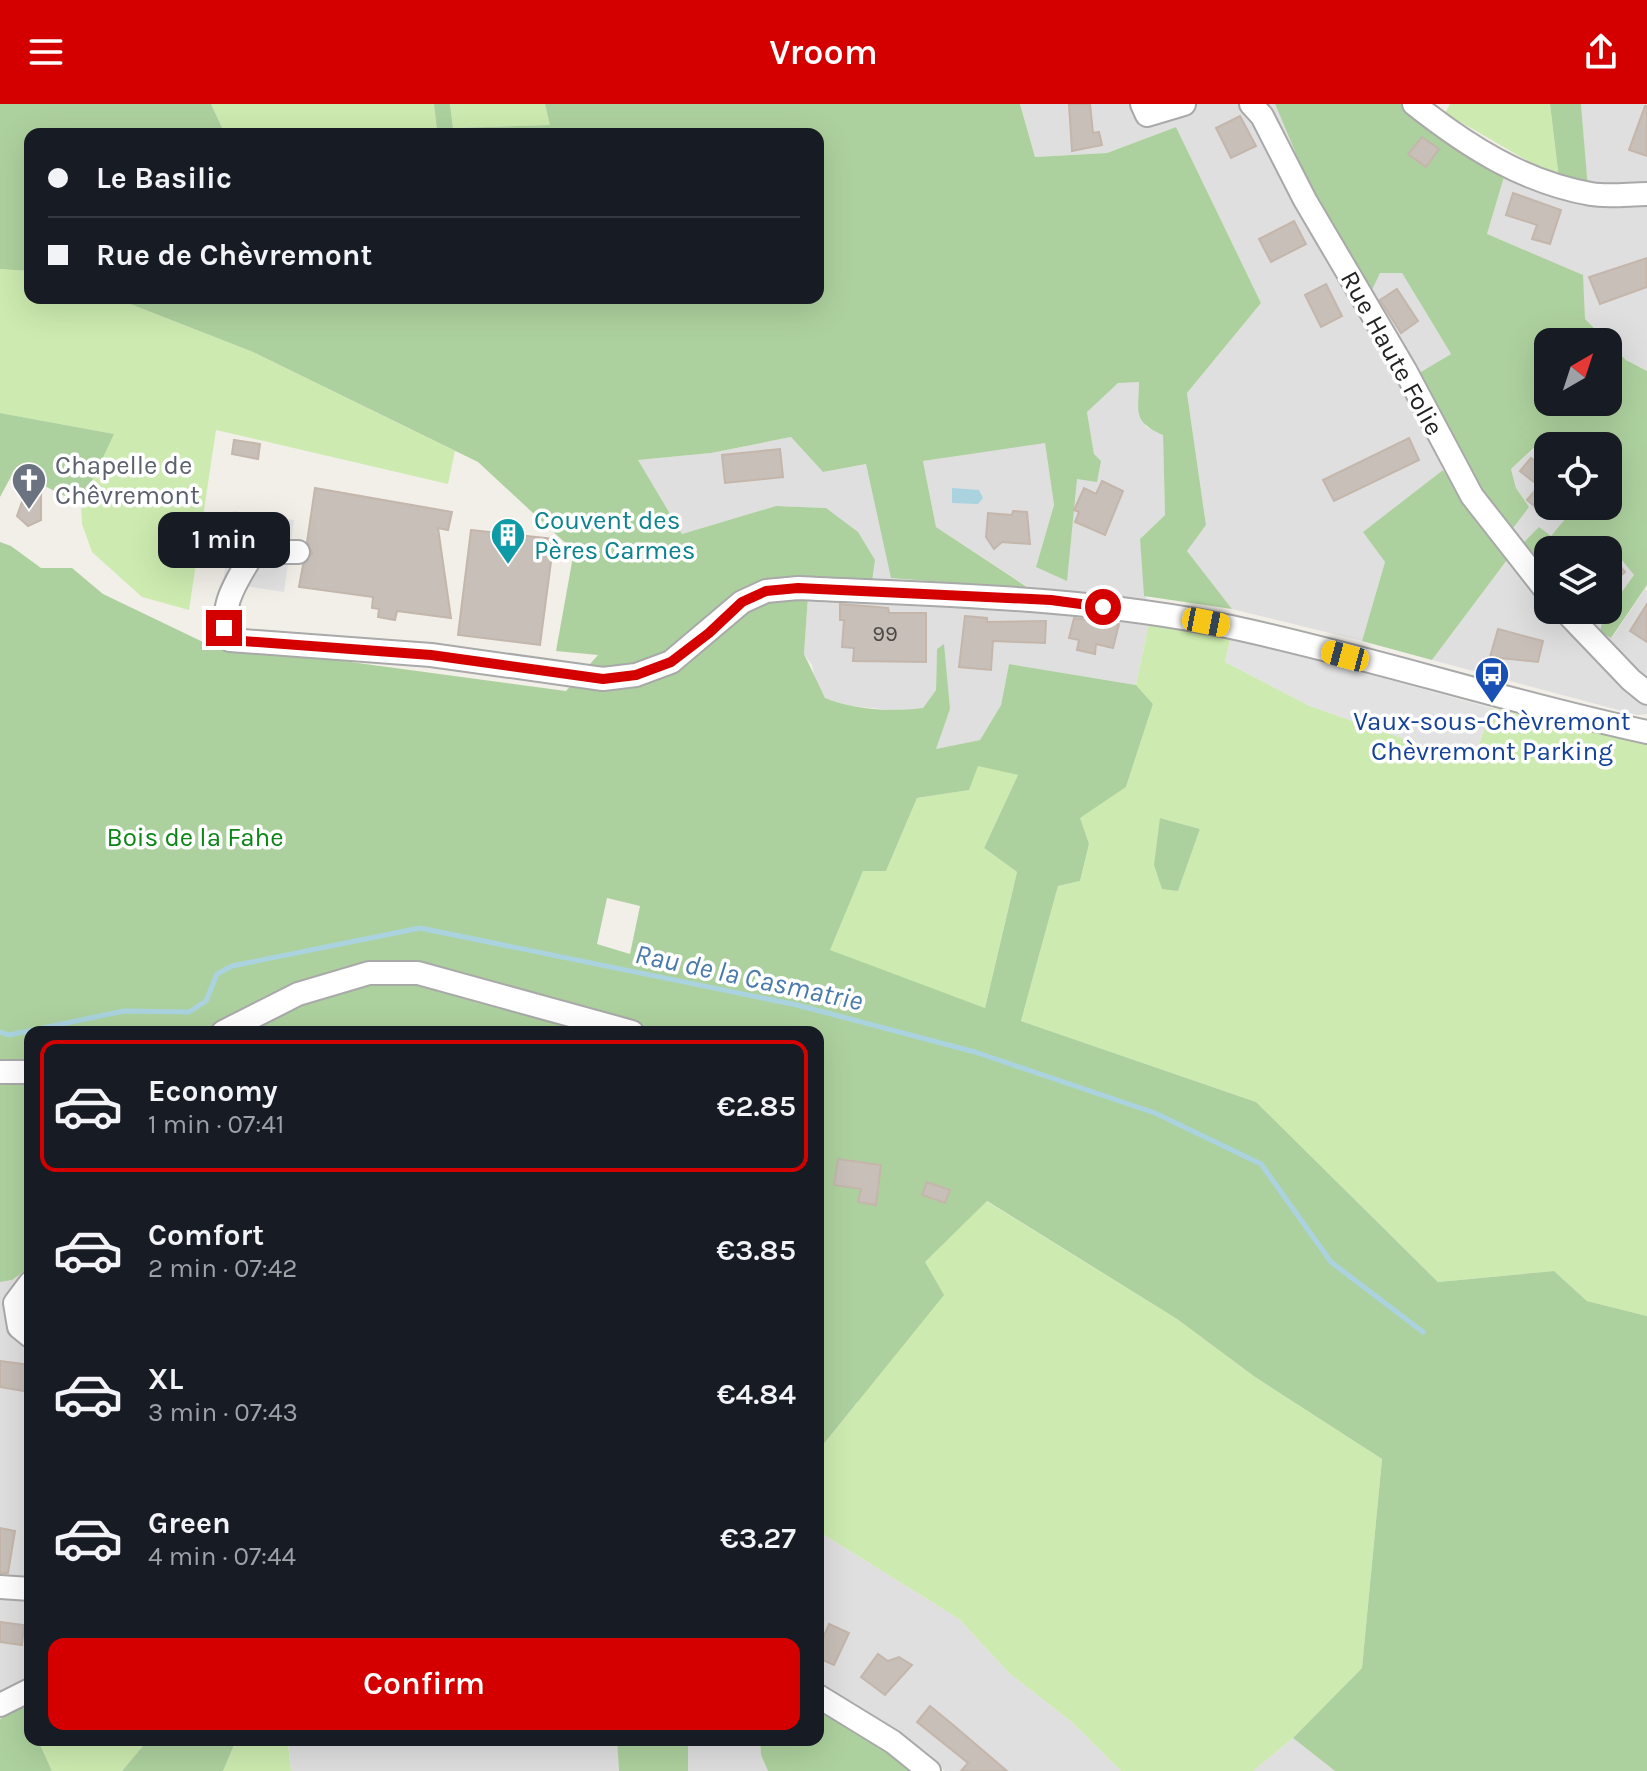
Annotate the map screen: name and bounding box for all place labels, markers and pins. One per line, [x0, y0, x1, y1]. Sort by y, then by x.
place label: Chapelle de Chêvremont [55, 450, 200, 511]
church icon: Chapelle de Chêvremont [10, 461, 48, 511]
place label: Couvent des Pères Carmes [534, 505, 695, 566]
building icon: Couvent des Pères Carmes [489, 516, 527, 566]
bus stop icon: Vaux-sous-Chèvremont Chèvremont Parking [1473, 655, 1511, 705]
place label: Vaux-sous-Chèvremont Chèvremont Parking [1353, 706, 1631, 767]

